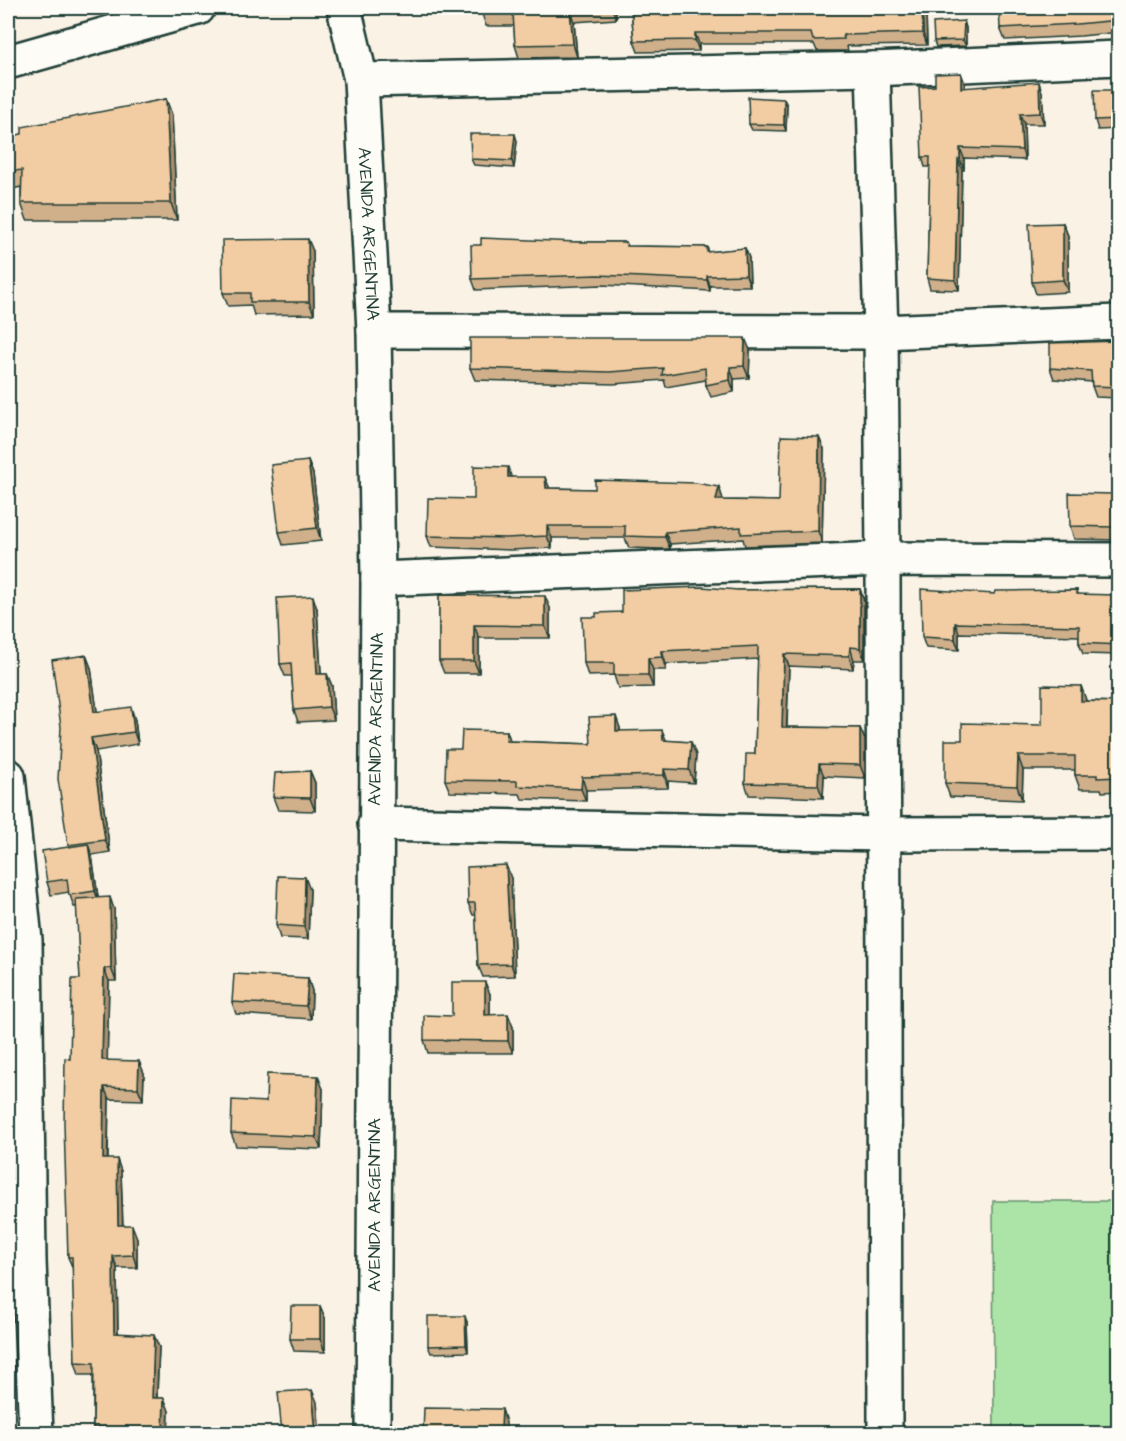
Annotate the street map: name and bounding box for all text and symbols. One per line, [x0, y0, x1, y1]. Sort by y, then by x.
street label: AVENIDA ARGENTINA [352, 147, 386, 322]
street label: AVENIDA ARGENTINA [362, 632, 390, 806]
street label: AVENIDA ARGENTINA [362, 1118, 387, 1292]

